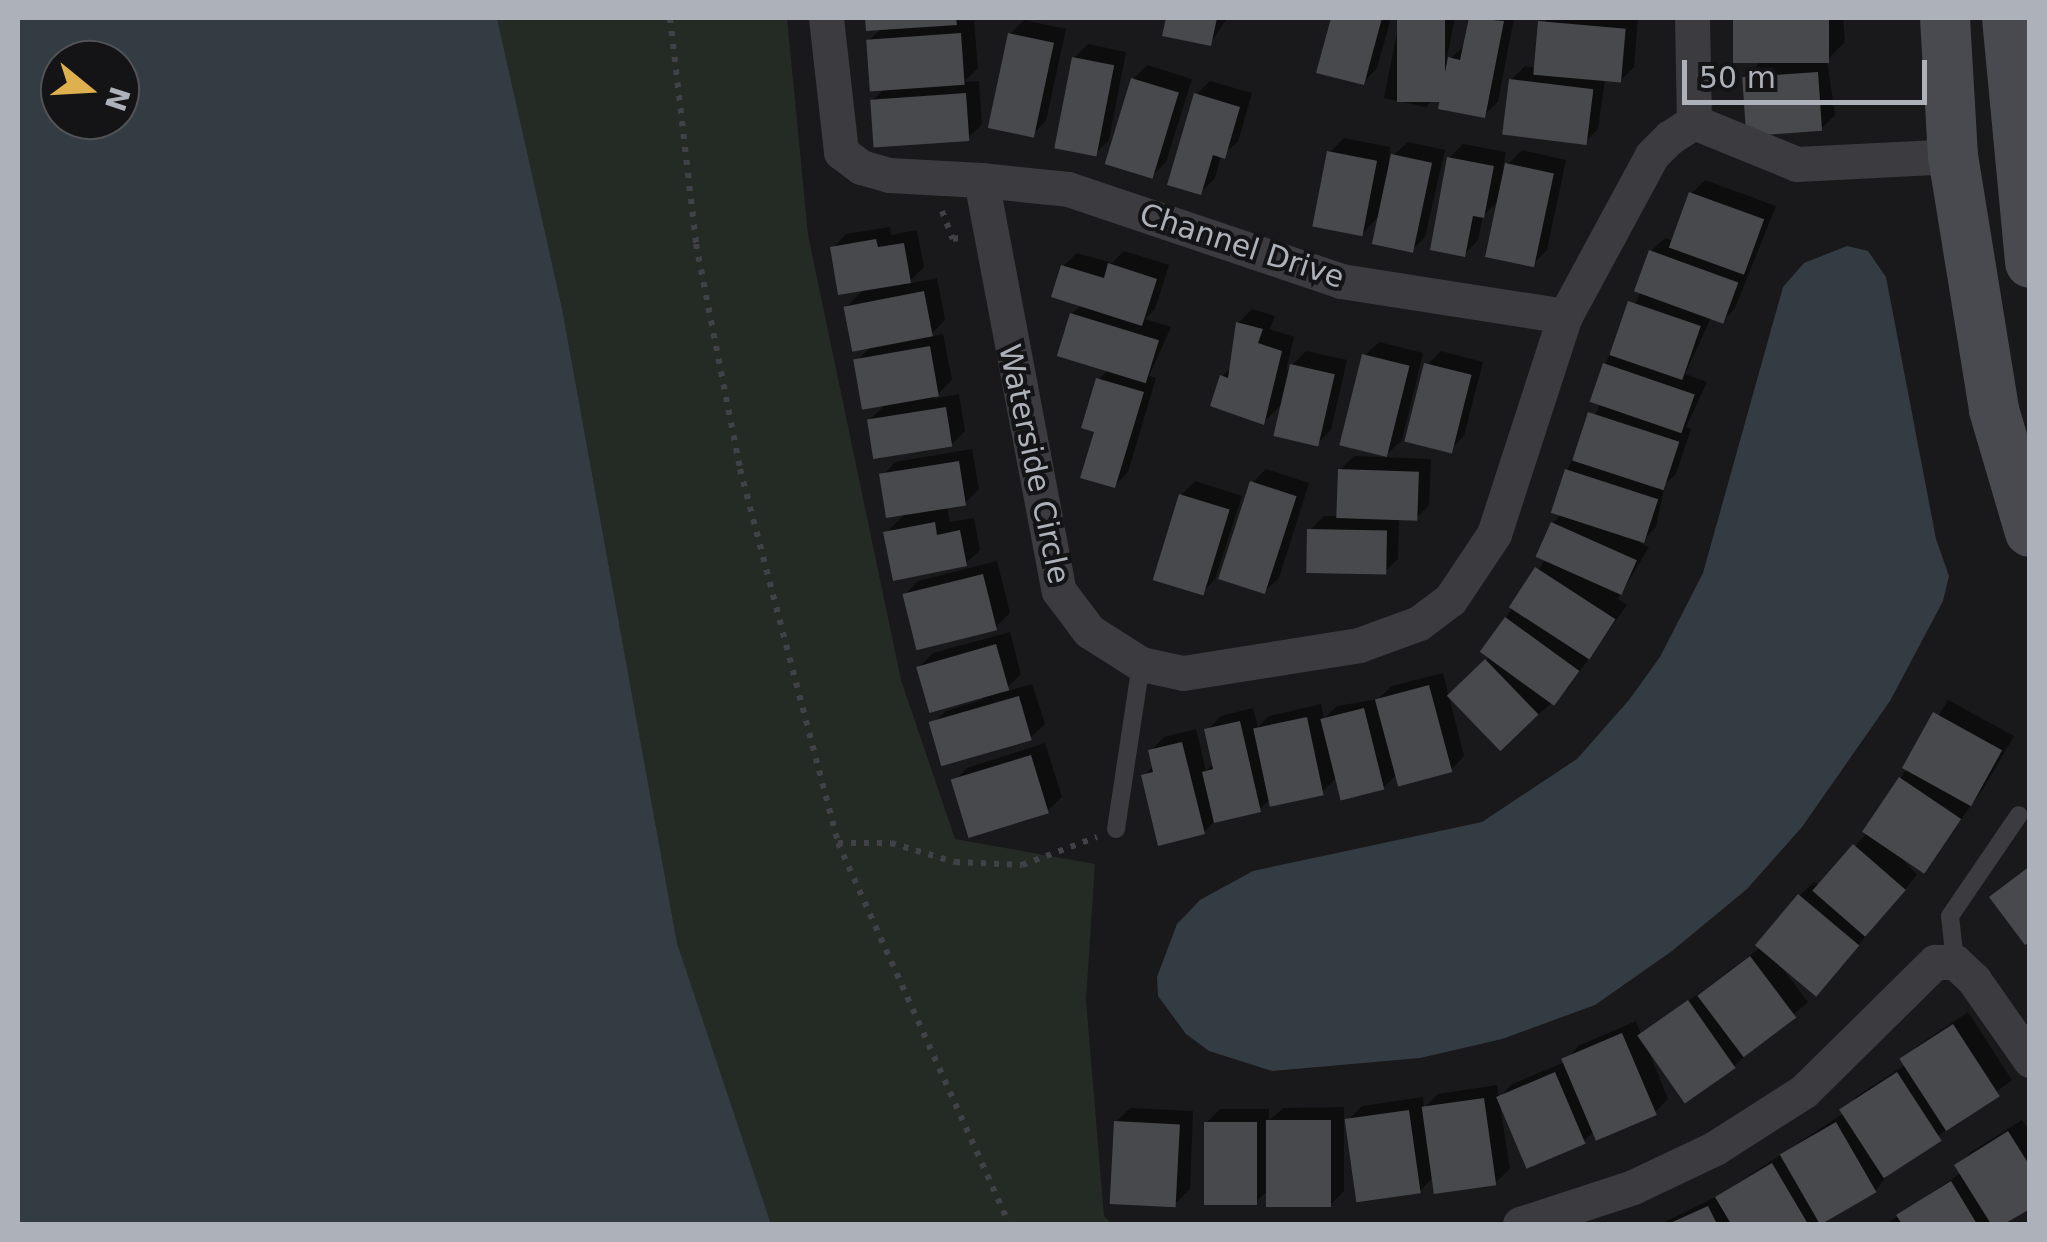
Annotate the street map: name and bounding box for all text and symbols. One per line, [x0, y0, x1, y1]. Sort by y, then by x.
north arrow [40, 40, 140, 140]
scale bar [1687, 40, 1932, 102]
text: 50 m [1699, 60, 1776, 95]
text: N [98, 83, 136, 115]
street label: Channel Drive [1135, 196, 1349, 296]
street label: Waterside Circle [991, 341, 1077, 587]

